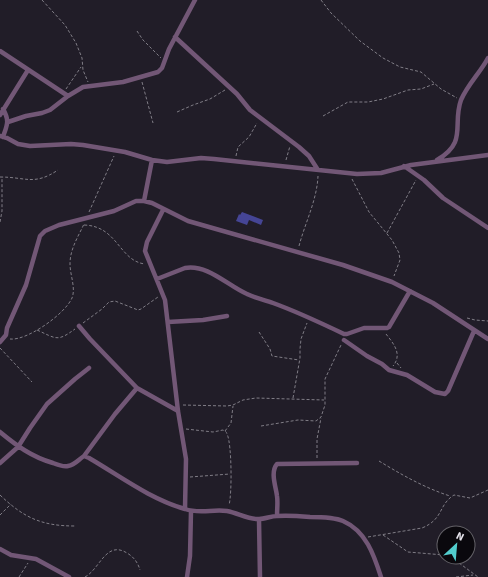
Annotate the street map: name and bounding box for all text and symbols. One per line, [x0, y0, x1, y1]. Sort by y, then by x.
north arrow [436, 525, 476, 565]
text: N [454, 528, 467, 545]

